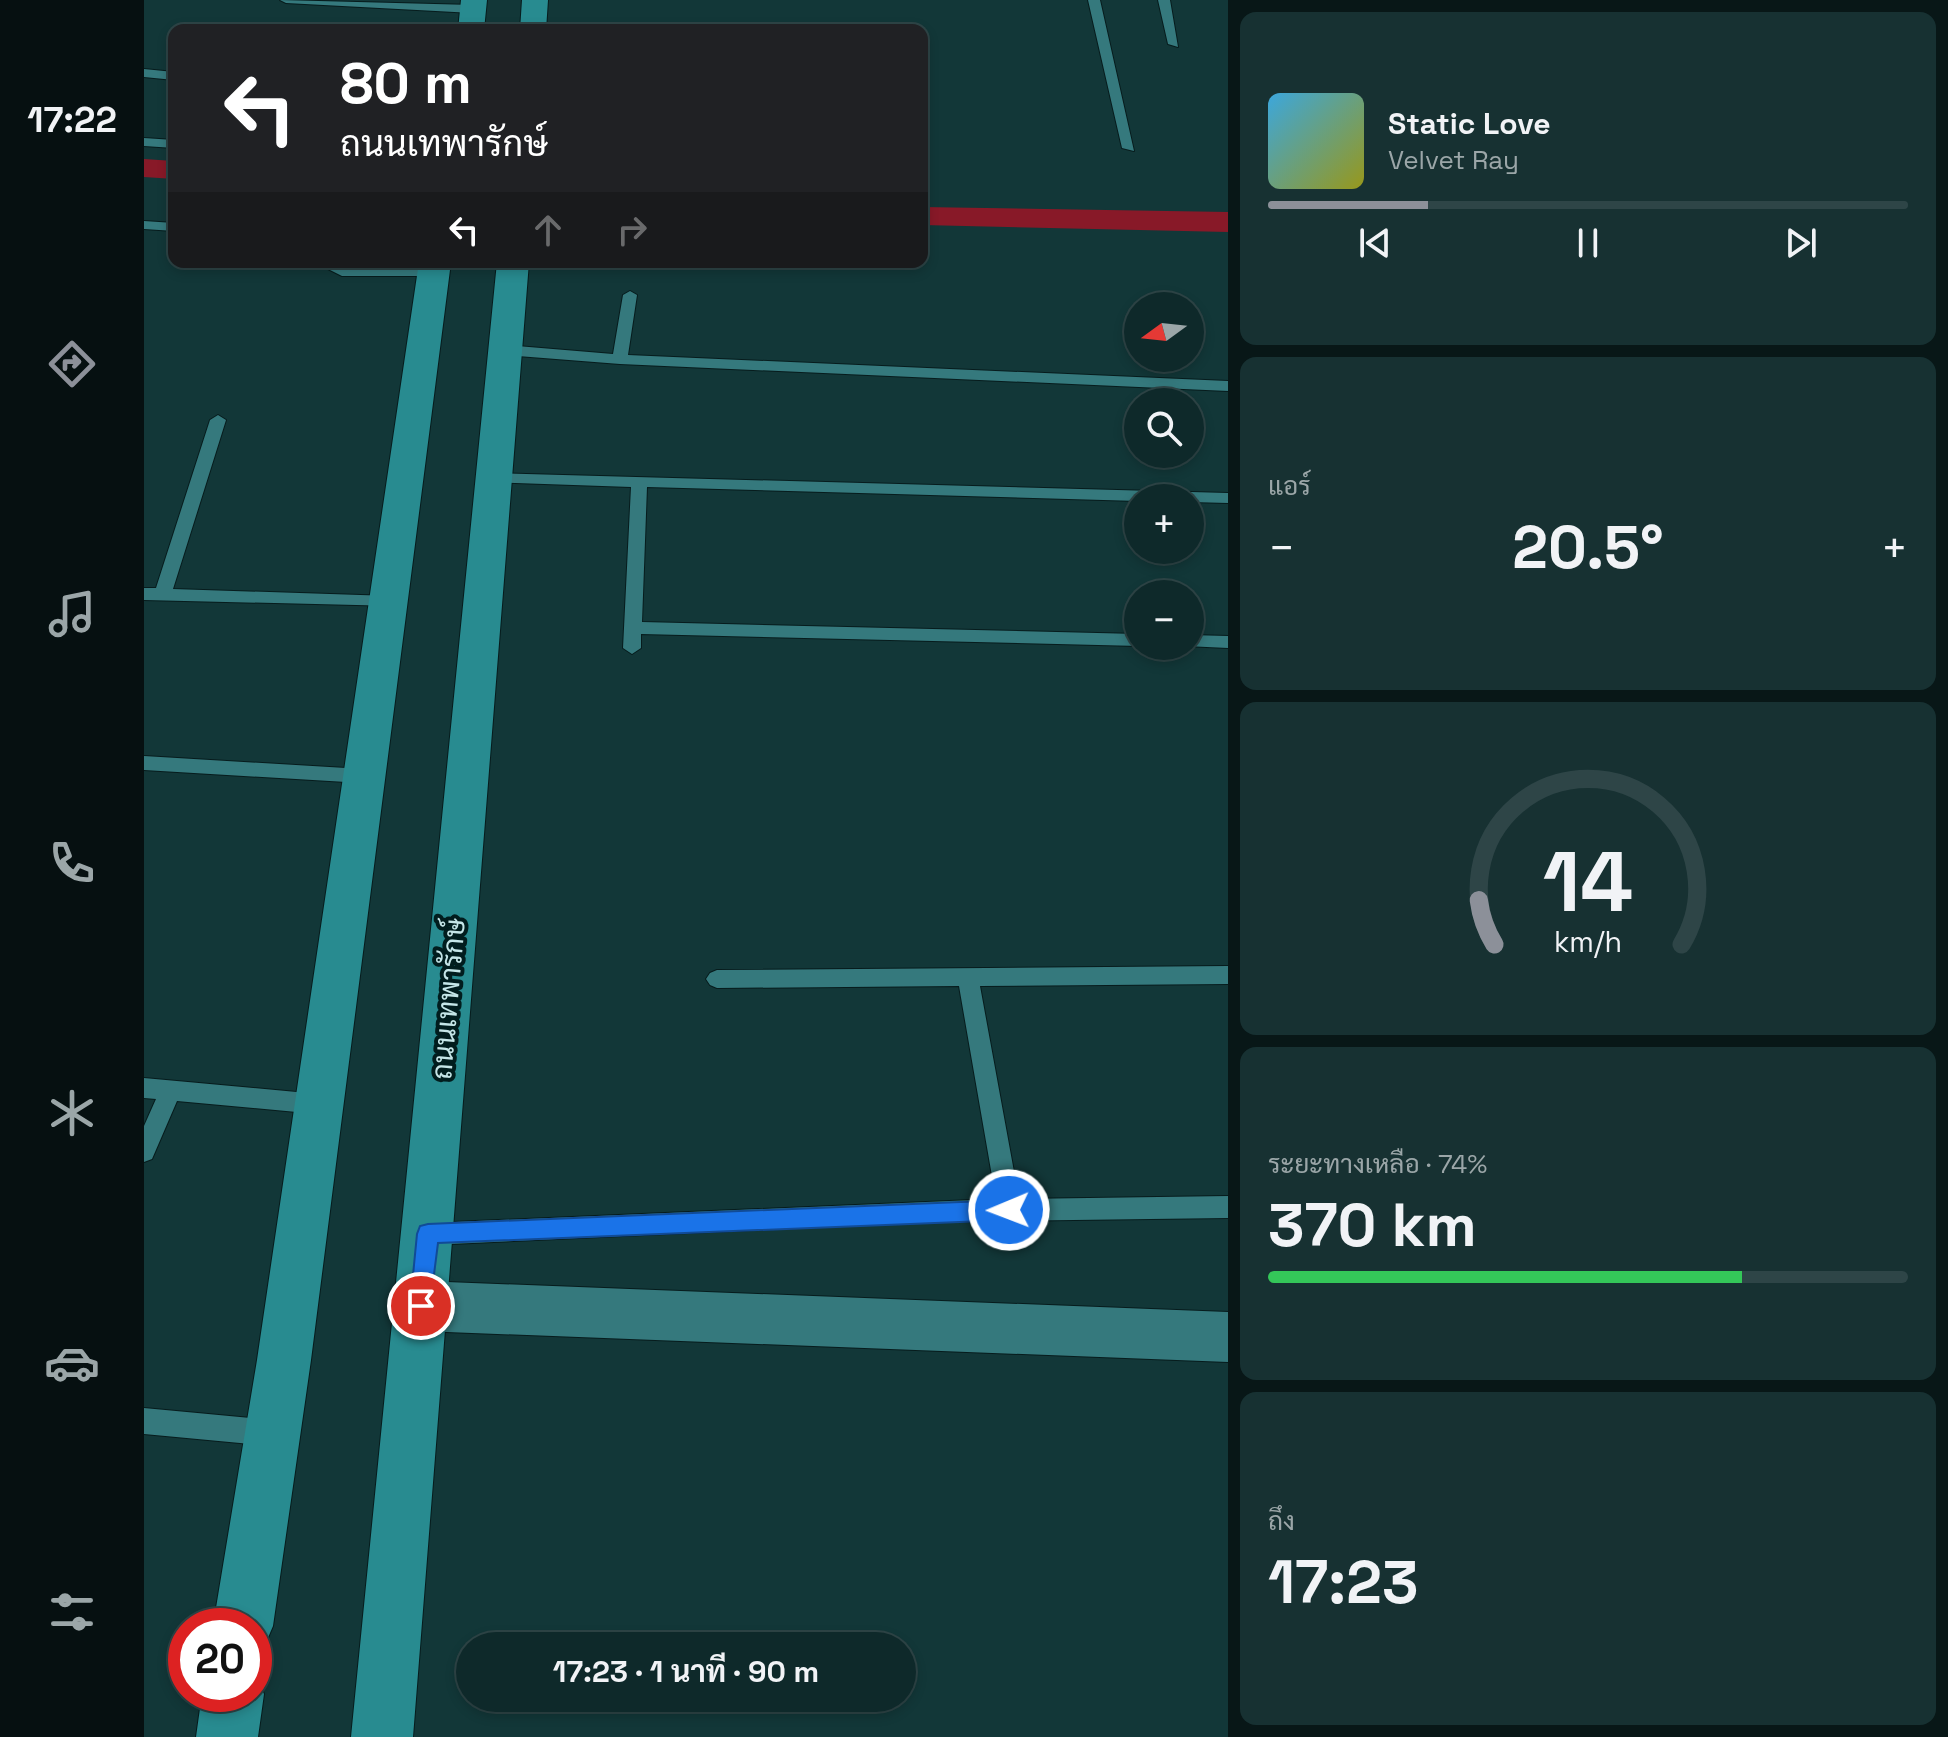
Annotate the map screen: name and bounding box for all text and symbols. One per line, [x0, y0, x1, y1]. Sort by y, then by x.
text: 80 m [340, 48, 472, 119]
icon: left [208, 56, 312, 160]
text: 17:22 [27, 97, 117, 143]
text: Static Love [1388, 104, 1551, 143]
text: ถนนเทพารักษ์ [340, 121, 548, 167]
text: Velvet Ray [1388, 143, 1519, 177]
icon: left [442, 208, 486, 252]
icon: ahead [526, 208, 570, 252]
icon: right [610, 208, 654, 252]
icon: previous [1353, 221, 1397, 265]
icon: pause [1566, 221, 1610, 265]
icon: next [1779, 221, 1823, 265]
north arrow [1124, 292, 1204, 372]
map controls [1124, 292, 1204, 660]
icon: directions [44, 336, 100, 392]
button: search [1124, 388, 1204, 468]
text: แอร์ [1268, 469, 1311, 503]
button: + [1124, 484, 1204, 564]
text: 20.5° [1512, 509, 1664, 586]
text: − [1268, 520, 1295, 576]
text: + [1881, 520, 1908, 576]
button: − [1124, 580, 1204, 660]
icon: music [44, 586, 100, 642]
text: 14 [1543, 828, 1633, 934]
icon: phone [44, 835, 100, 891]
street label: ถนนเทพารักษ์ [422, 916, 473, 1081]
text: km/h [1554, 924, 1622, 960]
icon: climate [44, 1085, 100, 1141]
text: ระยะทางเหลือ · 74% [1268, 1147, 1487, 1181]
position arrow [967, 1168, 1051, 1252]
text: 370 km [1268, 1187, 1477, 1264]
pin [387, 1272, 455, 1340]
icon: arrive [399, 1284, 443, 1328]
icon: car [44, 1335, 100, 1391]
text: ถึง [1268, 1504, 1295, 1538]
text: 17:23 [1268, 1544, 1418, 1621]
icon: filters [44, 1584, 100, 1640]
speed limit sign: 20 [168, 1608, 272, 1712]
text: 17:23 · 1 นาที · 90 m [553, 1652, 819, 1691]

